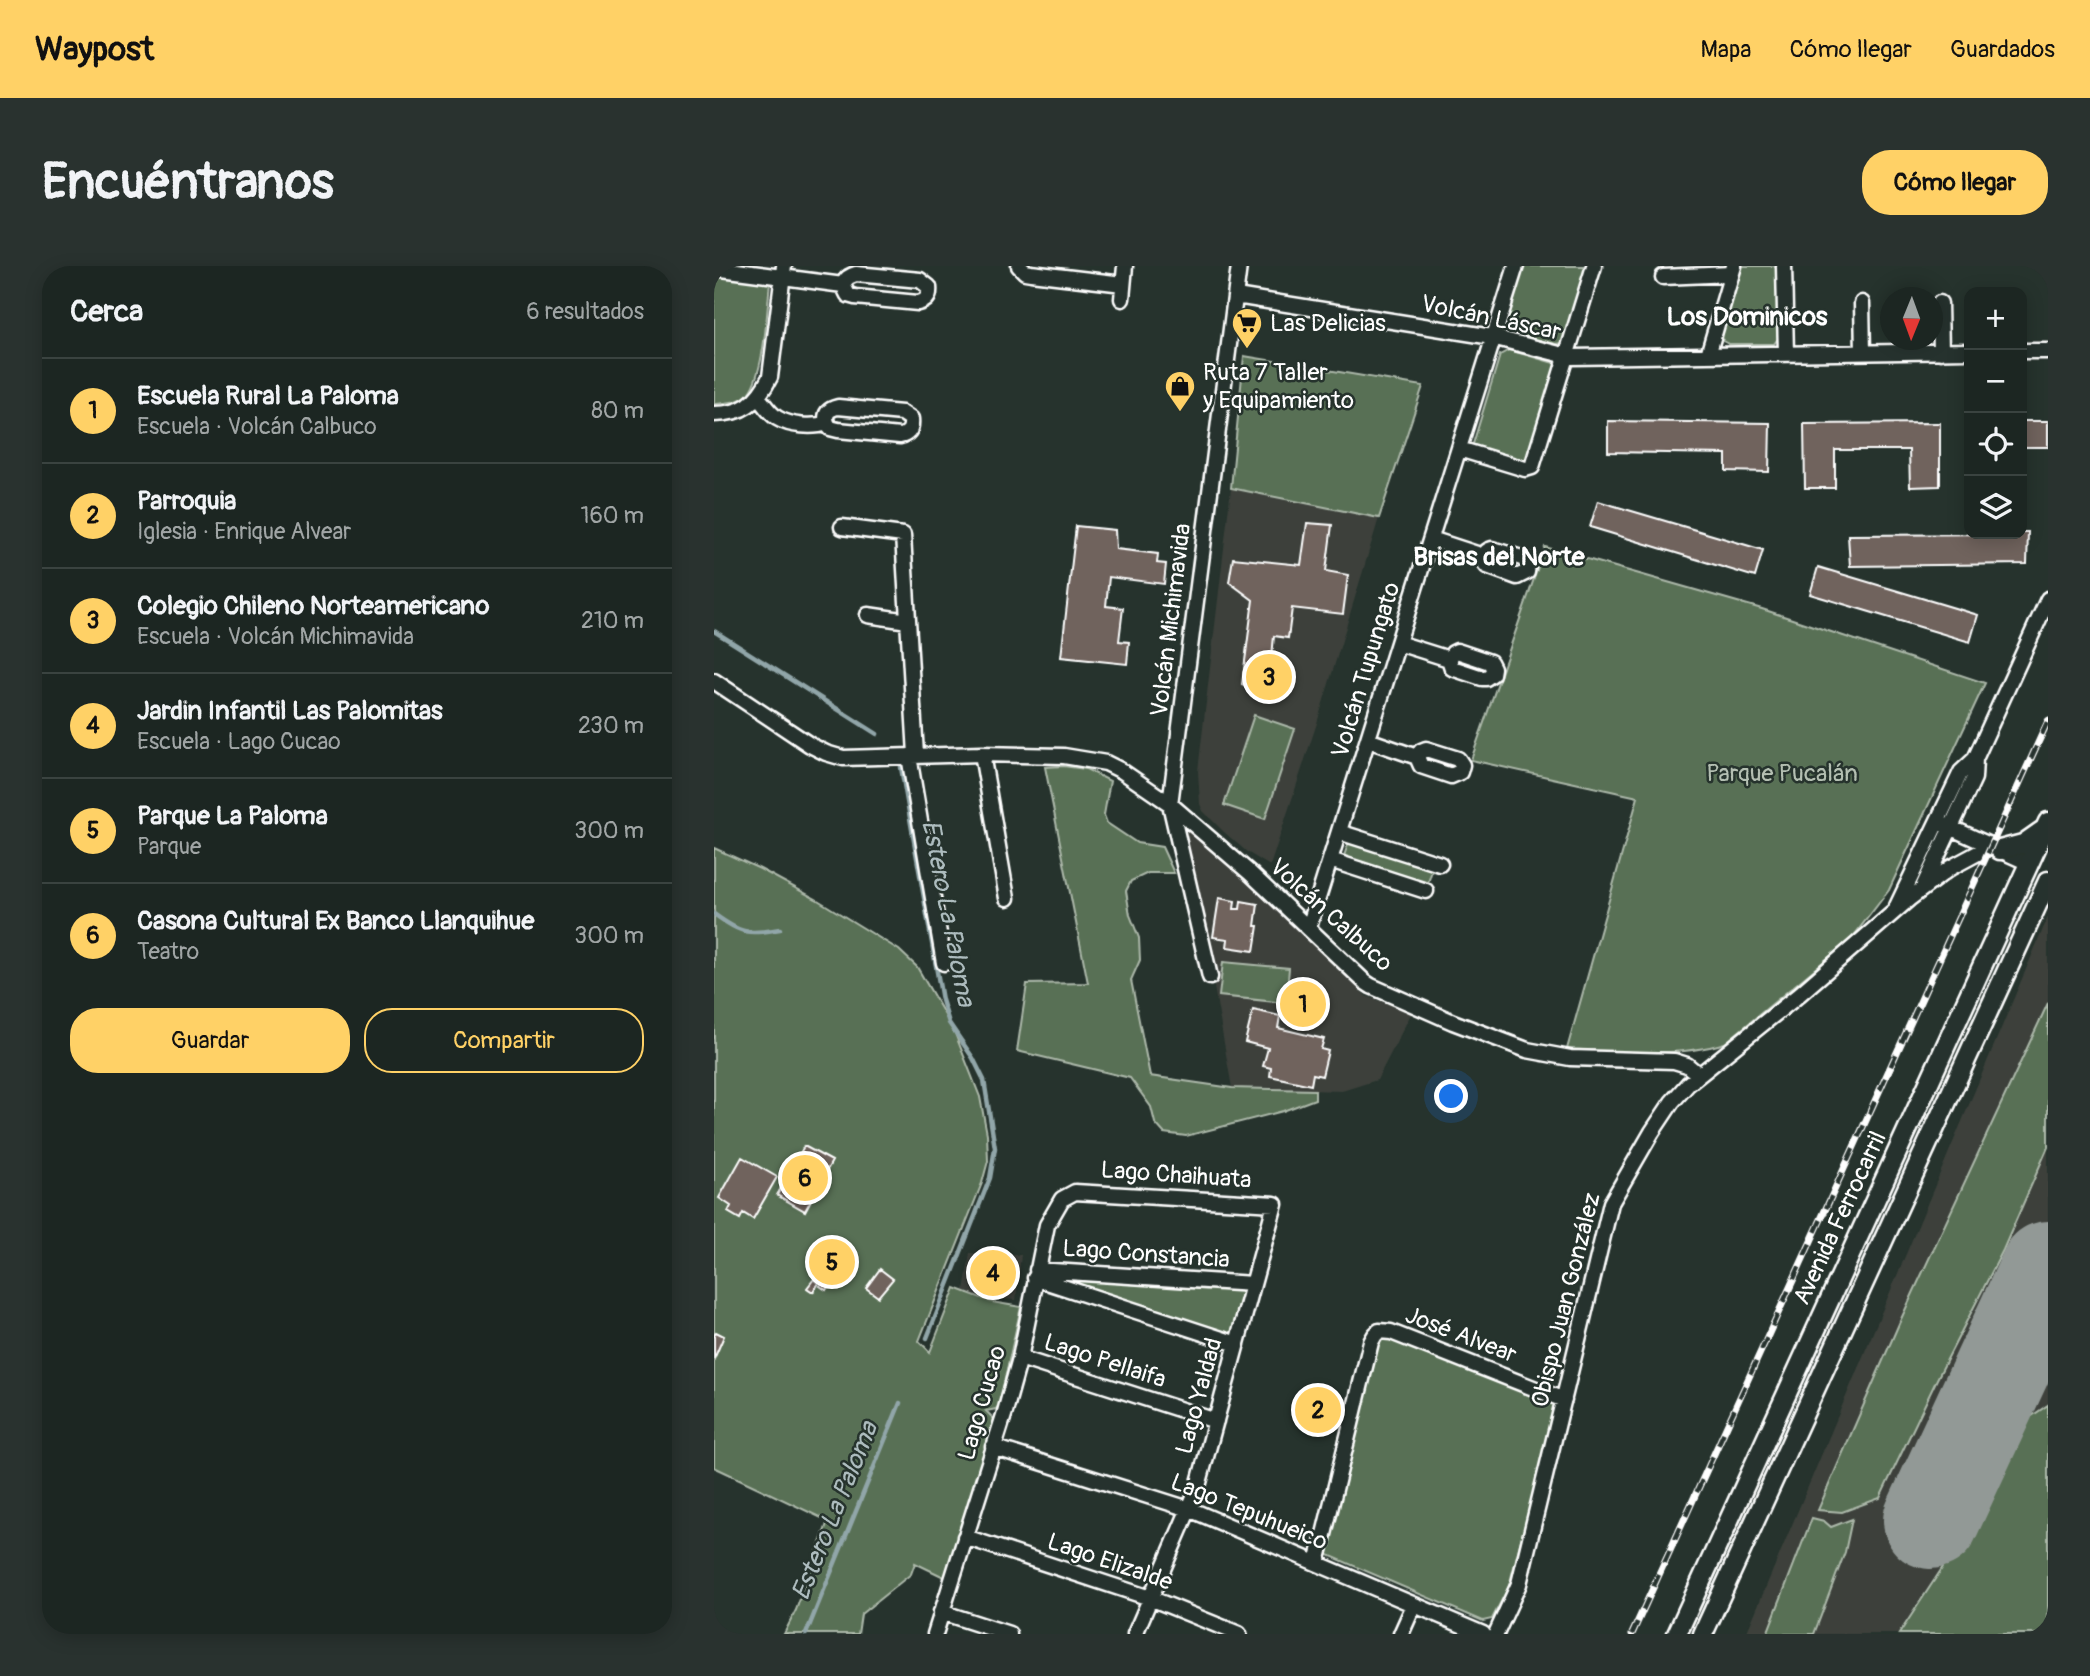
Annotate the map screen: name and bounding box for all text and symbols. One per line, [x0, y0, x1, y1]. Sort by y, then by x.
text: Waypost [35, 29, 154, 70]
text: Mapa [1701, 35, 1752, 64]
text: Cómo llegar [1790, 35, 1912, 64]
text: Guardados [1950, 35, 2055, 64]
button: Cómo llegar [1862, 150, 2048, 215]
text: Encuéntranos [42, 152, 334, 213]
north arrow [1880, 287, 1943, 350]
map controls [1964, 287, 2027, 539]
button: + [1964, 287, 2027, 350]
street label: Volcán Láscar [1418, 289, 1564, 347]
text: Cerca [70, 293, 143, 330]
text: 6 resultados [526, 297, 644, 326]
district label: Los Dominicos [1667, 301, 1828, 333]
supermarket icon: Las Delicias [1230, 306, 1264, 350]
place label: Las Delicias [1270, 309, 1386, 338]
button: − [1964, 350, 2027, 413]
place label: Ruta 7 Taller y Equipamiento [1202, 358, 1354, 415]
shop icon: Ruta 7 Taller y Equipamiento [1163, 369, 1197, 413]
text: Escuela Rural La Paloma [137, 380, 399, 412]
text: 1 [89, 396, 98, 425]
text: 80 m [591, 396, 644, 425]
text: Escuela · Volcán Calbuco [137, 412, 377, 441]
button: locate [1964, 413, 2027, 476]
button: layers [1964, 476, 2027, 539]
text: Parroquia [137, 485, 236, 517]
text: 2 [87, 501, 99, 530]
text: 160 m [580, 501, 644, 530]
text: Iglesia · Enrique Alvear [137, 517, 351, 546]
street label: Volcán Michimavida [1145, 522, 1197, 718]
district label: Brisas del Norte [1413, 541, 1586, 573]
street label: Volcán Tupungato [1326, 579, 1406, 761]
text: Colegio Chileno Norteamericano [137, 590, 490, 622]
text: 3 [87, 606, 99, 635]
text: 210 m [581, 606, 644, 635]
text: Escuela · Volcán Michimavida [137, 622, 414, 651]
pin: 3 [1246, 651, 1292, 703]
text: Jardin Infantil Las Palomitas [137, 695, 443, 727]
text: 4 [86, 711, 100, 740]
text: 230 m [578, 711, 644, 740]
text: Escuela · Lago Cucao [137, 727, 340, 756]
park label: Parque Pucalán [1706, 759, 1858, 788]
text: Parque La Paloma [137, 800, 328, 832]
text: 5 [87, 816, 99, 845]
text: 300 m [574, 816, 644, 845]
water label: Estero La Paloma [914, 817, 982, 1011]
text: Parque [137, 832, 201, 861]
street label: Volcán Calbuco [1263, 852, 1399, 978]
text: Casona Cultural Ex Banco Llanquihue [137, 905, 534, 937]
text: 6 [86, 921, 100, 950]
text: 300 m [574, 921, 644, 950]
text: Teatro [137, 937, 199, 966]
pin: 1 [1280, 978, 1326, 1030]
button: Guardar [70, 1008, 350, 1073]
button: Compartir [364, 1008, 644, 1073]
your location [1434, 1079, 1468, 1113]
street label: Avenida Ferrocarril [1787, 1127, 1893, 1309]
pin: 6 [782, 1152, 828, 1204]
street label: Lago Chaihuata [1100, 1155, 1252, 1195]
street label: Obispo Juan González [1525, 1190, 1607, 1410]
street label: Lago Constancia [1061, 1234, 1231, 1274]
pin: 5 [809, 1236, 855, 1288]
pin: 4 [970, 1247, 1016, 1299]
street label: José Alvear [1401, 1301, 1521, 1370]
street label: Lago Pellaifa [1040, 1328, 1170, 1394]
street label: Lago Yaldad [1170, 1335, 1228, 1457]
street label: Lago Cucao [952, 1342, 1012, 1464]
pin: 2 [1295, 1384, 1341, 1436]
water label: Estero La Paloma [785, 1416, 886, 1605]
street label: Lago Tepuhueico [1166, 1467, 1332, 1557]
street label: Lago Elizalde [1044, 1527, 1177, 1597]

